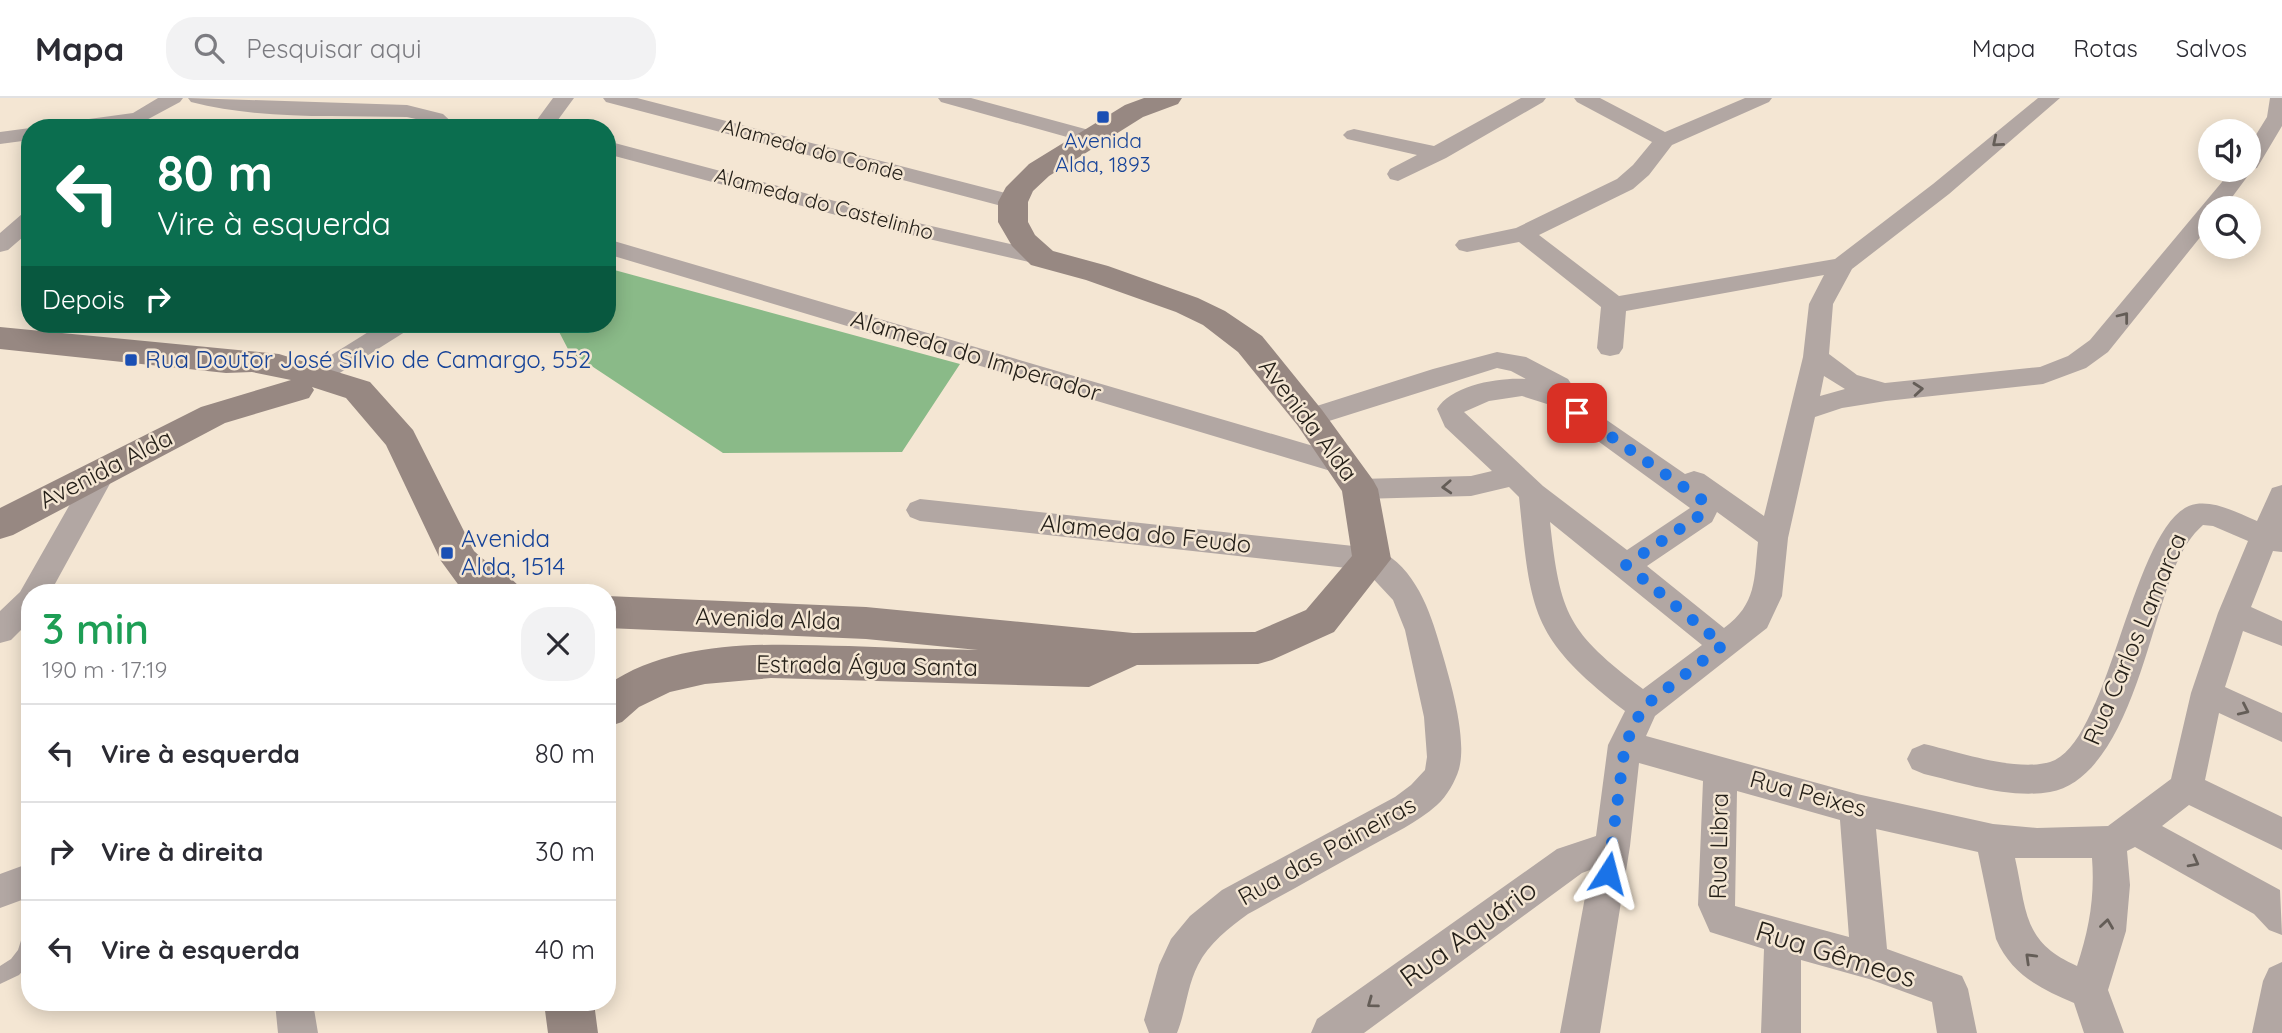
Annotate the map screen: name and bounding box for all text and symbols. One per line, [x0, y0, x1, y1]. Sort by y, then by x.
search box [166, 17, 656, 80]
text: Mapa [35, 28, 124, 69]
icon: search [190, 29, 228, 67]
text: Pesquisar aqui [246, 32, 422, 65]
text: Mapa [1972, 33, 2035, 63]
text: Rotas [2073, 33, 2138, 63]
text: Salvos [2176, 33, 2247, 63]
marker: Avenida Alda, 1893 [1095, 109, 1111, 125]
street label: Alameda do Conde [719, 112, 907, 186]
map controls [2198, 119, 2261, 259]
button: sound [2198, 119, 2261, 182]
place label: Avenida Alda, 1893 [1055, 127, 1151, 177]
one-way arrow [1993, 134, 2006, 146]
text: 80 m [157, 142, 273, 203]
icon: left [42, 147, 133, 238]
street label: Alameda do Castelinho [712, 161, 937, 245]
button: search [2198, 196, 2261, 259]
text: Vire à esquerda [157, 203, 391, 243]
icon: right [139, 280, 177, 318]
text: Depois [42, 283, 125, 316]
street label: Alameda do Imperador [848, 303, 1105, 407]
one-way arrow [2115, 312, 2128, 325]
place label: Rua Doutor José Sílvio de Camargo, 552 [145, 344, 591, 374]
marker: Rua Doutor José Sílvio de Camargo, 552 [123, 352, 139, 368]
street label: Avenida Alda [1253, 352, 1365, 487]
one-way arrow [1913, 382, 1924, 397]
pin [1547, 383, 1607, 443]
icon: arrive [1558, 394, 1596, 432]
street label: Avenida Alda [34, 422, 177, 515]
one-way arrow [1441, 479, 1452, 494]
street label: Alameda do Feudo [1039, 507, 1253, 559]
place label: Avenida Alda, 1514 [461, 523, 565, 581]
street label: Rua Carlos Lamarca [2076, 528, 2192, 749]
marker: Avenida Alda, 1514 [439, 545, 455, 561]
street label: Avenida Alda [695, 600, 841, 636]
text: 3 min [42, 602, 149, 655]
button: close [521, 607, 595, 681]
street label: Estrada Água Santa [756, 648, 978, 682]
text: 190 m · 17:19 [42, 655, 167, 684]
one-way arrow [2237, 702, 2249, 716]
icon: left [42, 734, 80, 772]
text: Vire à esquerda [101, 737, 300, 770]
text: 80 m [535, 737, 595, 770]
street label: Rua Peixes [1747, 763, 1870, 823]
street label: Rua das Paineiras [1232, 789, 1421, 911]
street label: Rua Libra [1702, 792, 1734, 900]
icon: right [42, 832, 80, 870]
text: Vire à direita [101, 835, 263, 868]
text: 30 m [535, 835, 595, 868]
position arrow [1571, 836, 1645, 910]
one-way arrow [2187, 853, 2199, 867]
street label: Rua Aquário [1392, 871, 1543, 994]
street label: Rua Gêmeos [1752, 913, 1921, 994]
one-way arrow [2099, 918, 2114, 930]
icon: left [42, 930, 80, 968]
text: Vire à esquerda [101, 933, 300, 966]
text: 40 m [535, 933, 595, 966]
one-way arrow [2025, 954, 2038, 967]
one-way arrow [1367, 995, 1379, 1007]

